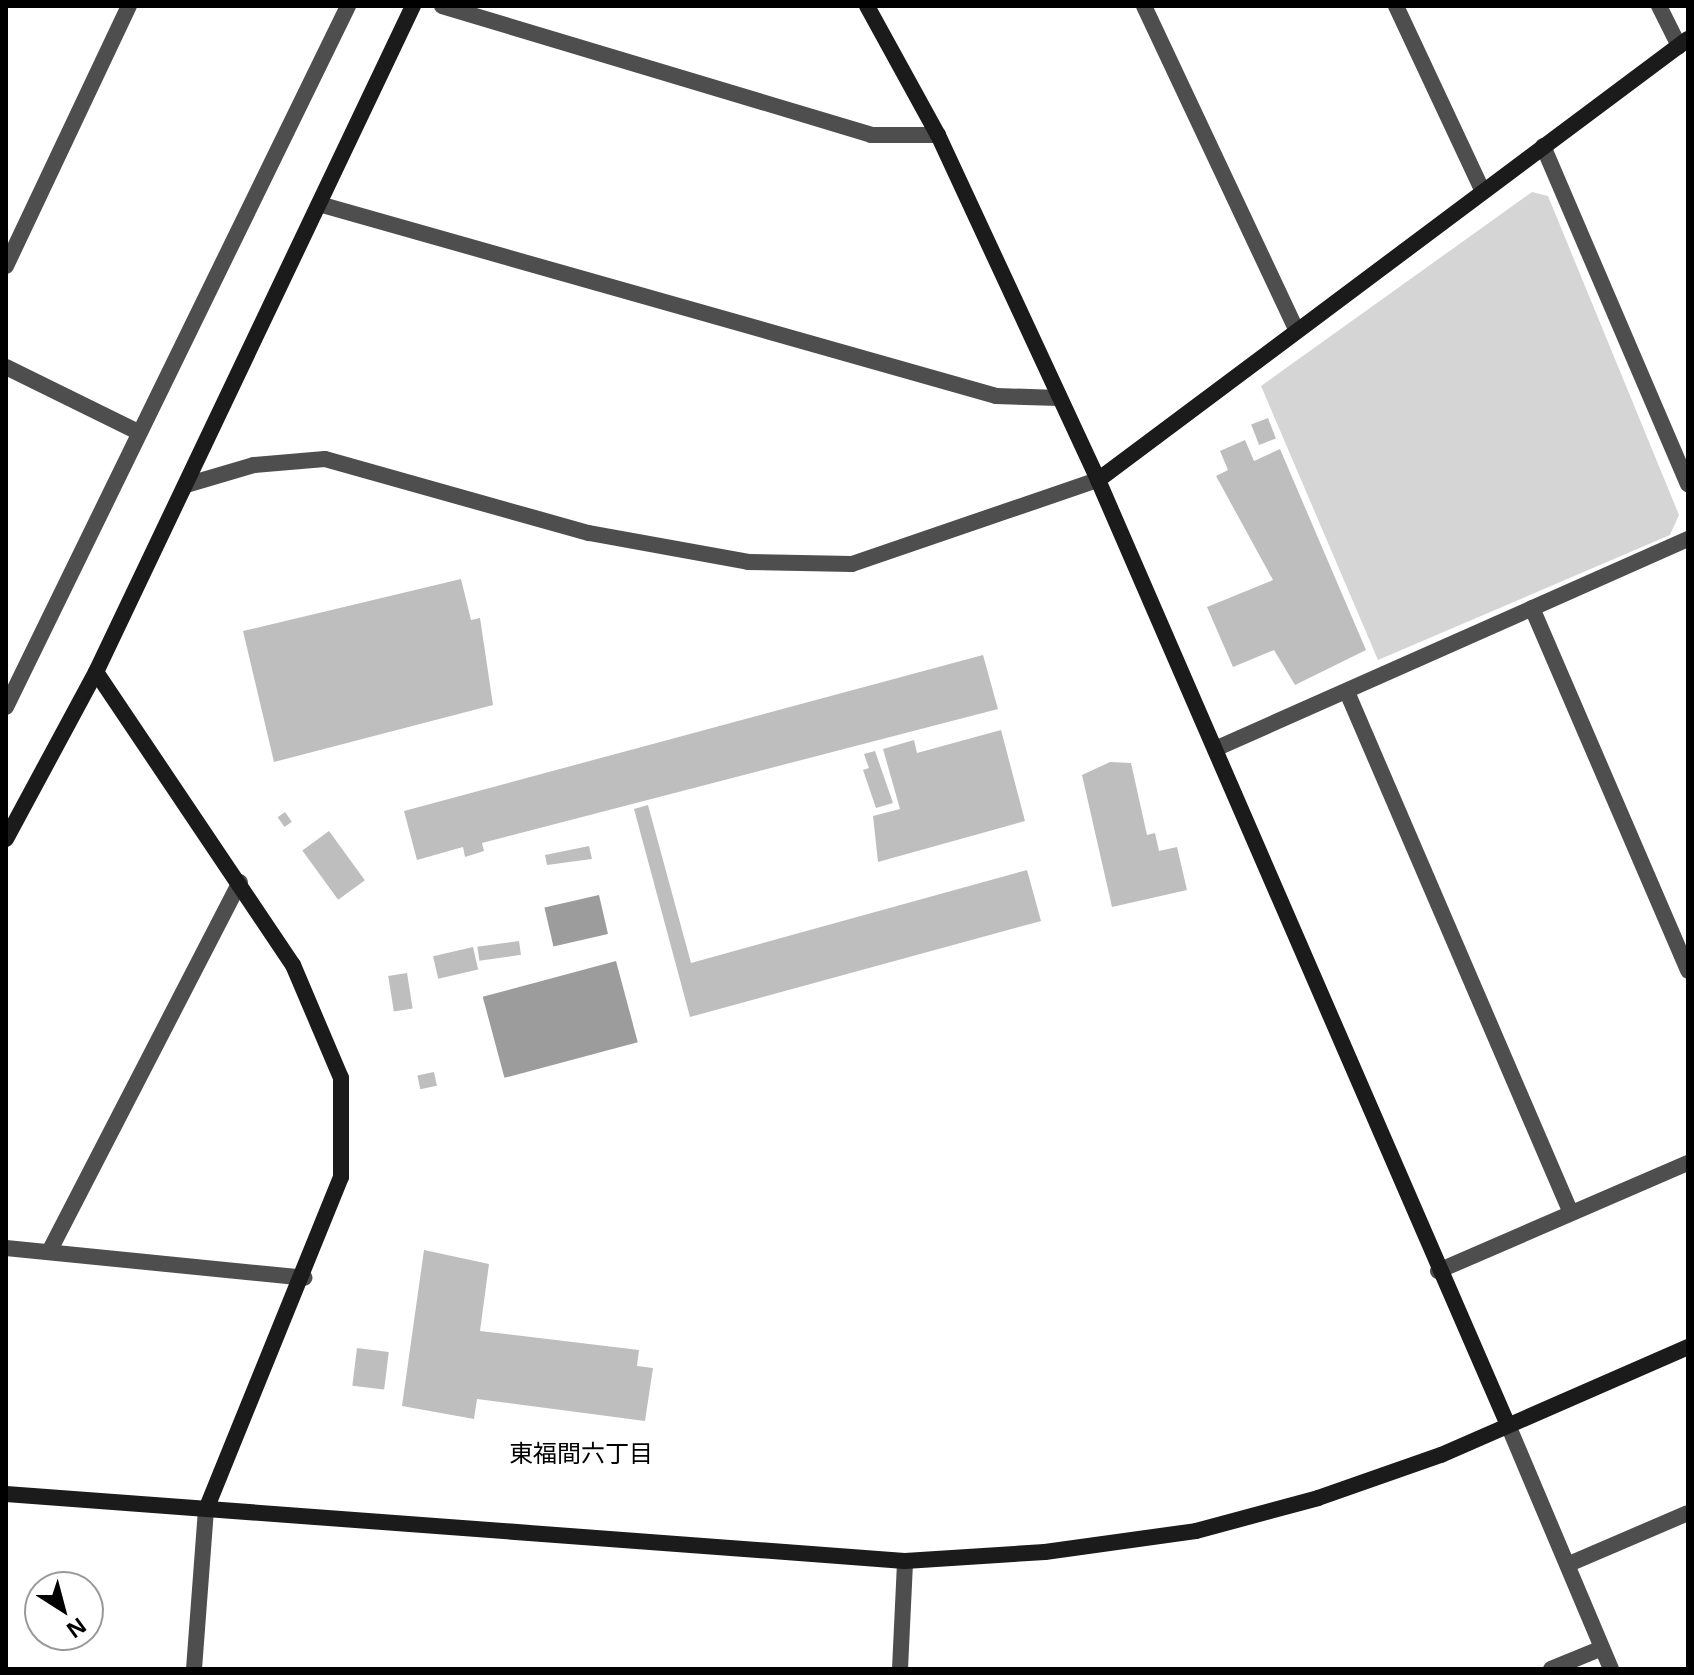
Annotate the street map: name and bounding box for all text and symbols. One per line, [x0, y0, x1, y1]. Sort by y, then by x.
district label: 東福間六丁目 [509, 1439, 653, 1467]
north arrow [24, 1571, 104, 1651]
text: N [61, 1611, 93, 1646]

